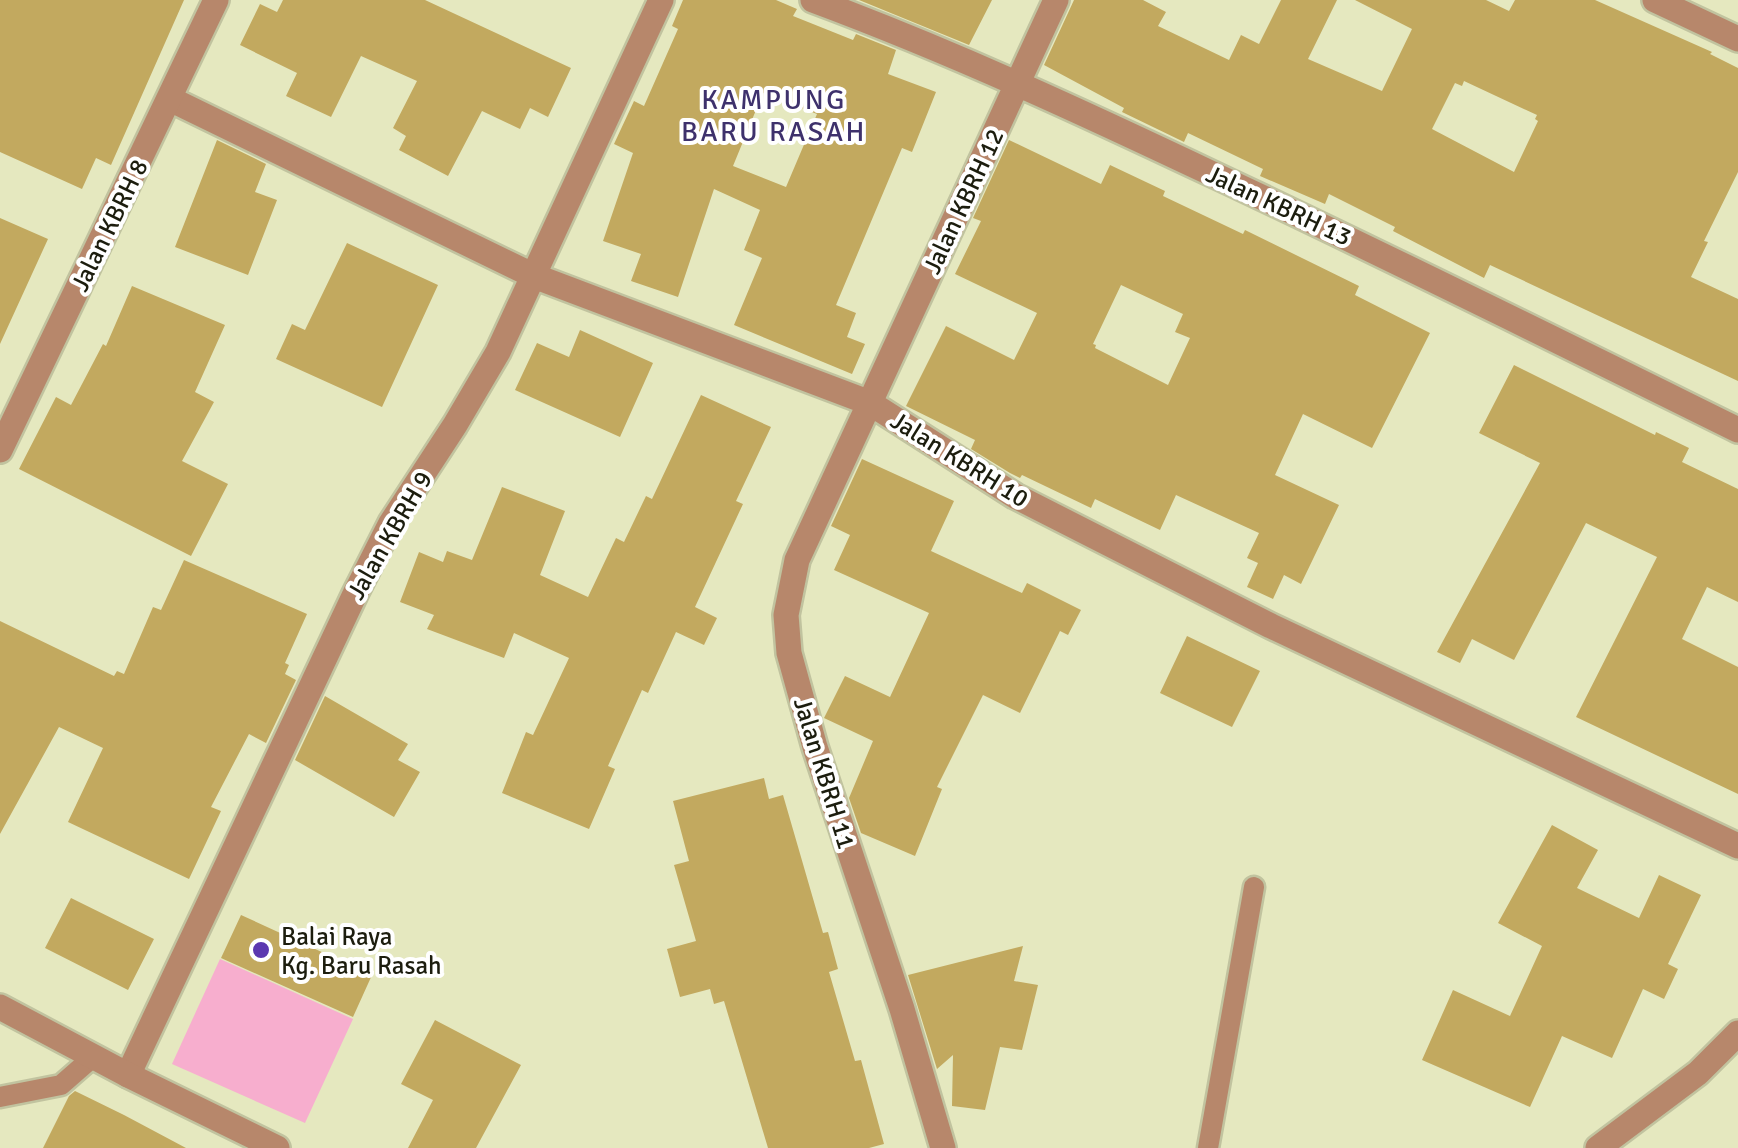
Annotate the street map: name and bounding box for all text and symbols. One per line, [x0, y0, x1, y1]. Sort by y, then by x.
district label: KAMPUNG BARU RASAH [681, 83, 867, 149]
street label: Jalan KBRH 12 [916, 124, 1011, 279]
street label: Jalan KBRH 8 [64, 154, 155, 296]
street label: Jalan KBRH 13 [1201, 158, 1356, 253]
street label: Jalan KBRH 10 [885, 405, 1034, 514]
street label: Jalan KBRH 9 [340, 465, 439, 605]
street label: Jalan KBRH 11 [787, 694, 862, 853]
place label: Balai Raya Kg. Baru Rasah [281, 921, 442, 981]
marker: Balai Raya Kg. Baru Rasah [250, 939, 272, 961]

